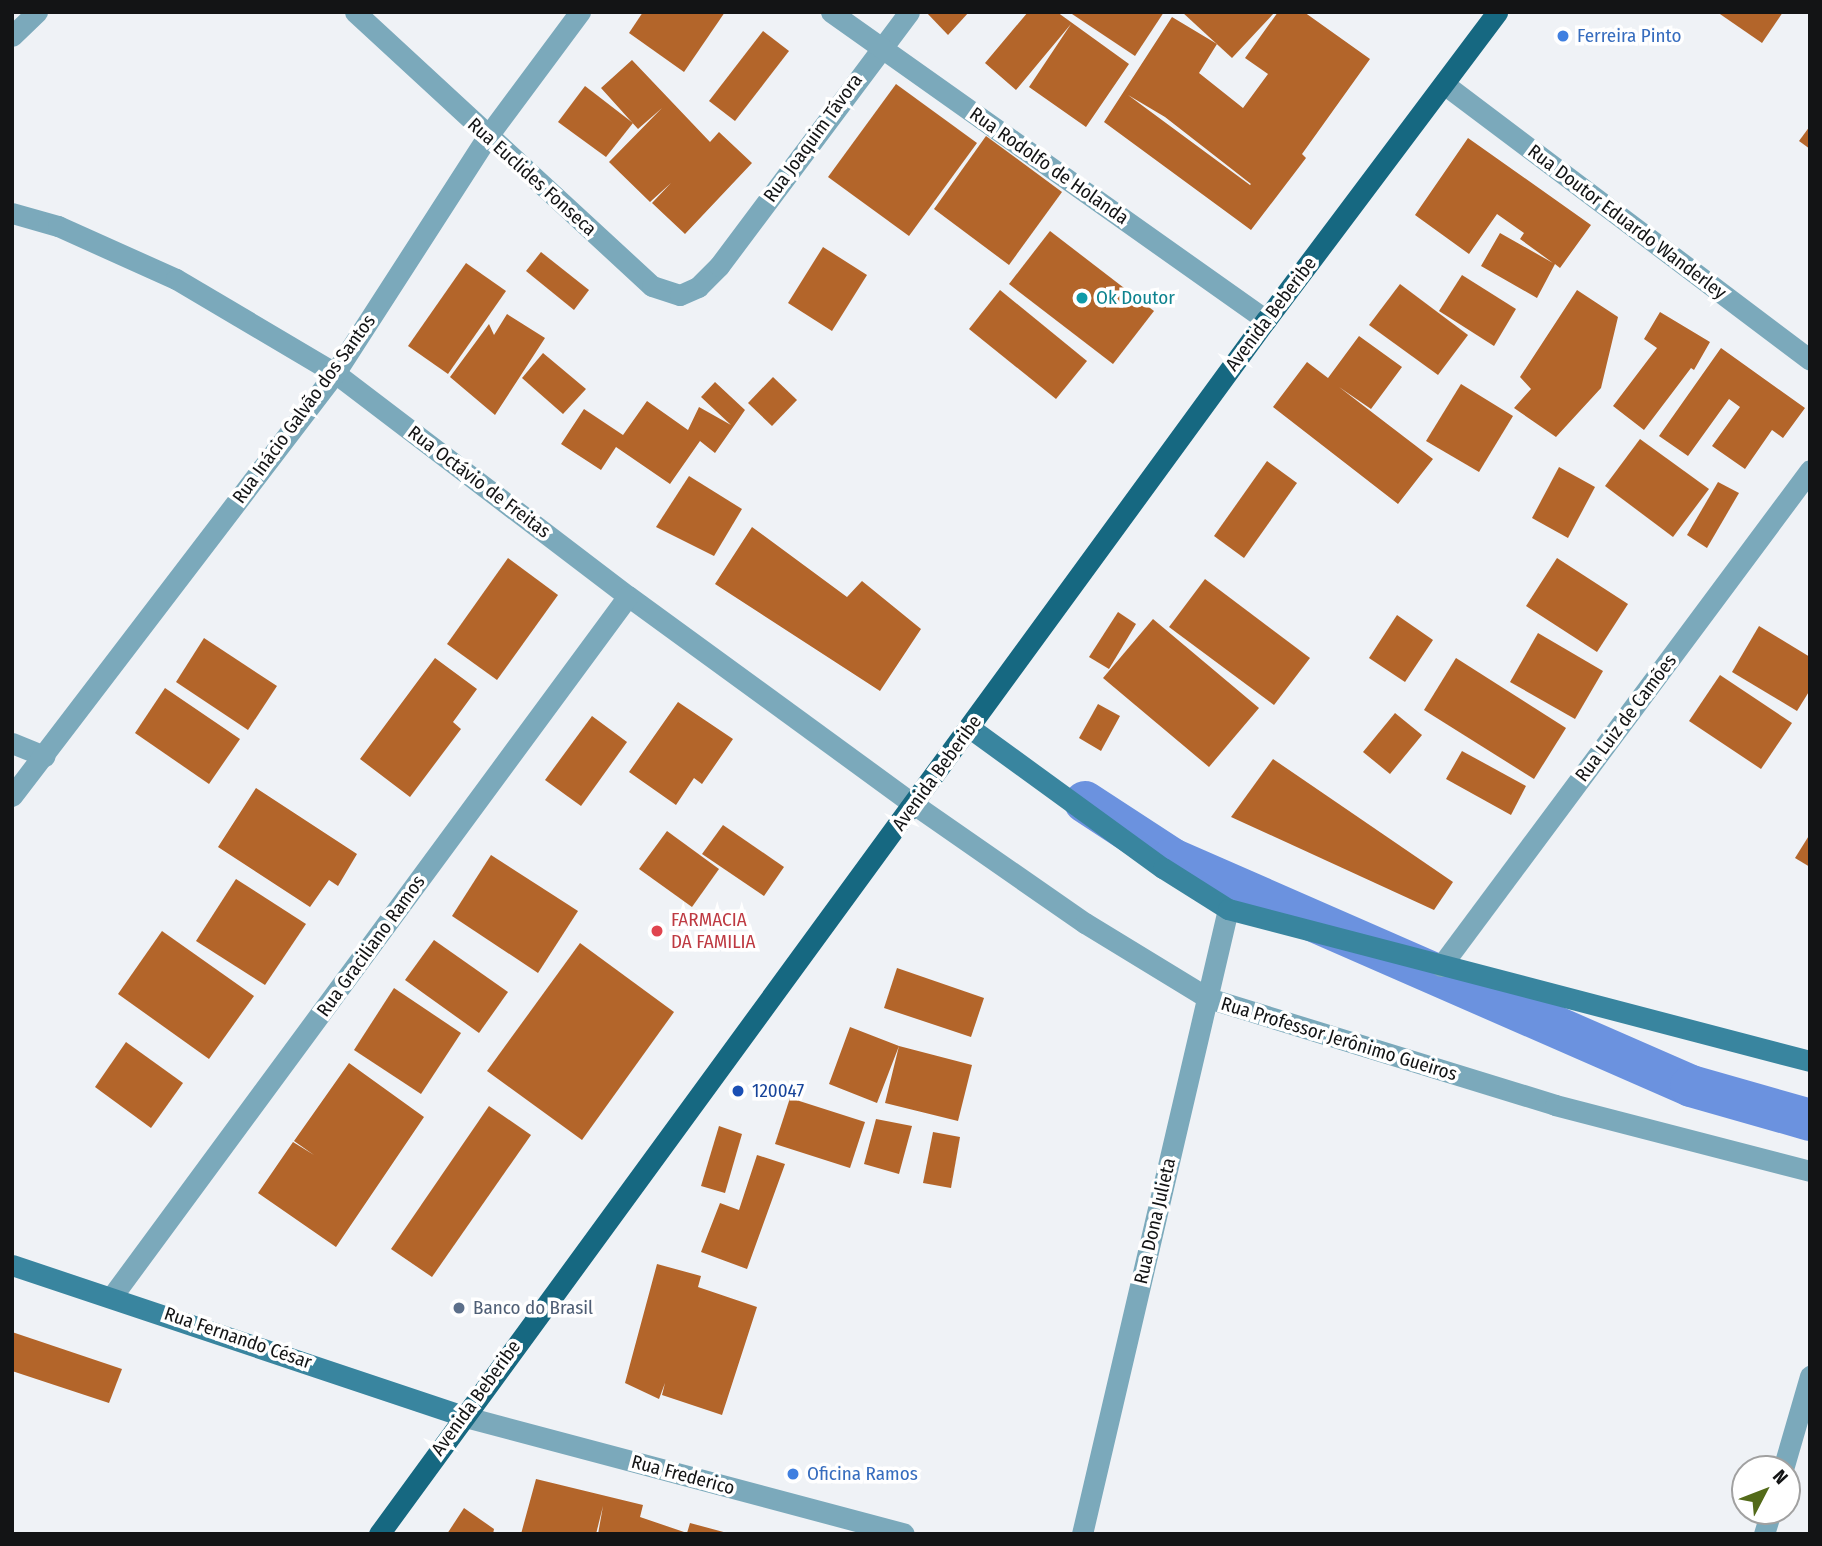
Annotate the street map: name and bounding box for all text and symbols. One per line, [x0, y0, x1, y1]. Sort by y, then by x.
place label: Ferreira Pinto [1577, 25, 1681, 47]
marker: Ferreira Pinto [1555, 28, 1571, 44]
street label: Rua Joaquim Távora [759, 69, 867, 207]
street label: Rua Rodolfo de Holanda [965, 103, 1133, 229]
street label: Rua Euclides Fonseca [463, 113, 601, 241]
street label: Rua Doutor Eduardo Wanderley [1523, 140, 1731, 304]
street label: Avenida Beberibe [1221, 253, 1321, 375]
place label: Ok Doutor [1096, 287, 1175, 309]
marker: Ok Doutor [1074, 290, 1090, 306]
street label: Rua Inácio Galvão dos Santos [228, 310, 380, 508]
street label: Rua Octávio de Freitas [403, 421, 555, 543]
street label: Rua Luiz de Camões [1571, 650, 1681, 786]
street label: Avenida Beberibe [888, 711, 986, 835]
street label: Rua Graciliano Ramos [312, 871, 430, 1021]
place label: FARMACIA DA FAMILIA [671, 909, 756, 953]
marker: FARMACIA DA FAMILIA [649, 923, 665, 939]
street label: Rua Professor Jerônimo Gueiros [1218, 992, 1460, 1086]
place label: 120047 [752, 1080, 804, 1102]
marker: 120047 [730, 1083, 746, 1099]
street label: Rua Dona Julieta [1129, 1156, 1181, 1286]
place label: Banco do Brasil [473, 1297, 593, 1319]
marker: Banco do Brasil [451, 1300, 467, 1316]
street label: Rua Fernando César [161, 1302, 315, 1374]
street label: Avenida Beberibe [427, 1336, 525, 1460]
street label: Rua Frederico [629, 1450, 737, 1500]
north arrow [1731, 1455, 1801, 1525]
place label: Oficina Ramos [807, 1463, 918, 1485]
text: N [1768, 1465, 1793, 1489]
marker: Oficina Ramos [785, 1466, 801, 1482]

